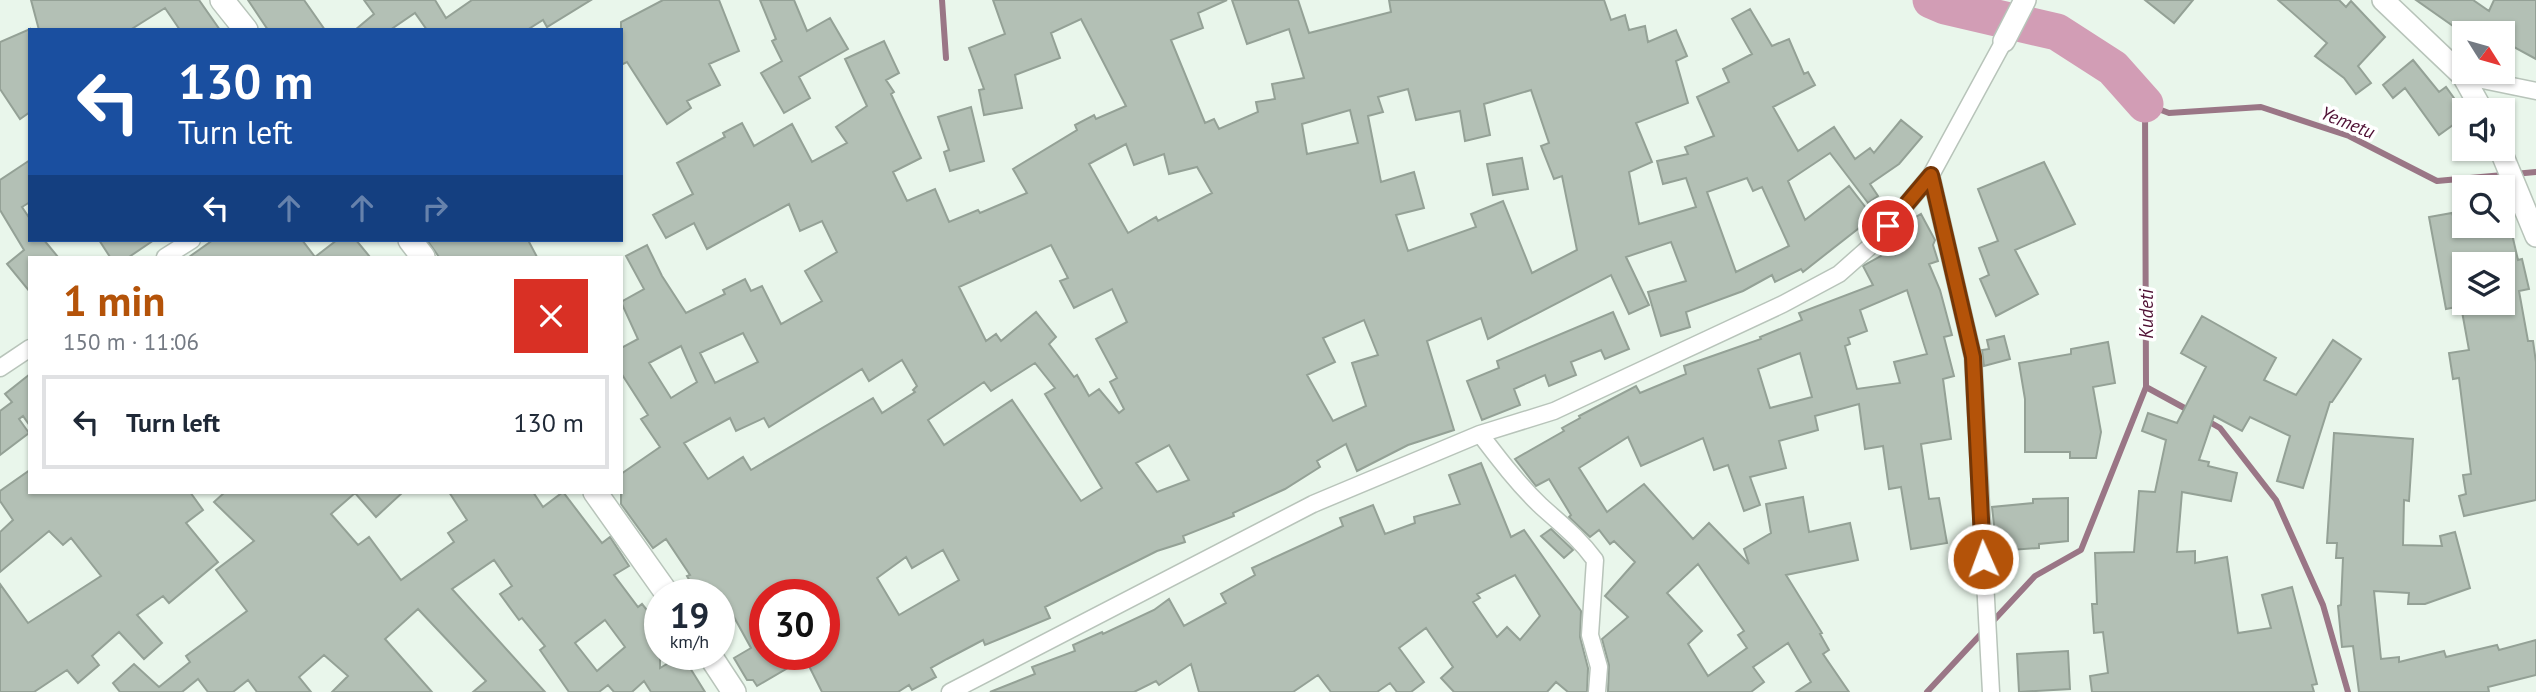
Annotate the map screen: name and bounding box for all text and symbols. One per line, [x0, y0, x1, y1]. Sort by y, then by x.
north arrow [2452, 21, 2515, 84]
map controls [2452, 21, 2515, 315]
text: 130 m [178, 49, 313, 113]
icon: left [63, 56, 154, 147]
button: sound [2452, 98, 2515, 161]
water label: Yemetu [2317, 100, 2379, 144]
text: Turn left [178, 111, 293, 153]
button: search [2452, 175, 2515, 238]
icon: left [197, 189, 235, 227]
icon: ahead [270, 189, 308, 227]
icon: ahead [343, 189, 381, 227]
icon: right [416, 189, 454, 227]
pin [1858, 196, 1918, 256]
icon: arrive [1869, 207, 1907, 245]
button: layers [2452, 252, 2515, 315]
text: 1 min [63, 273, 165, 328]
button: close [514, 279, 588, 353]
water label: Kudeti [2134, 288, 2158, 339]
text: 150 m · 11:06 [63, 327, 199, 356]
icon: left [67, 403, 105, 441]
text: Turn left [126, 406, 220, 439]
text: 130 m [513, 406, 584, 439]
position arrow [1946, 522, 2020, 596]
speed limit sign: 30 [749, 579, 840, 670]
text: 19 [670, 592, 709, 638]
text: km/h [670, 630, 709, 653]

